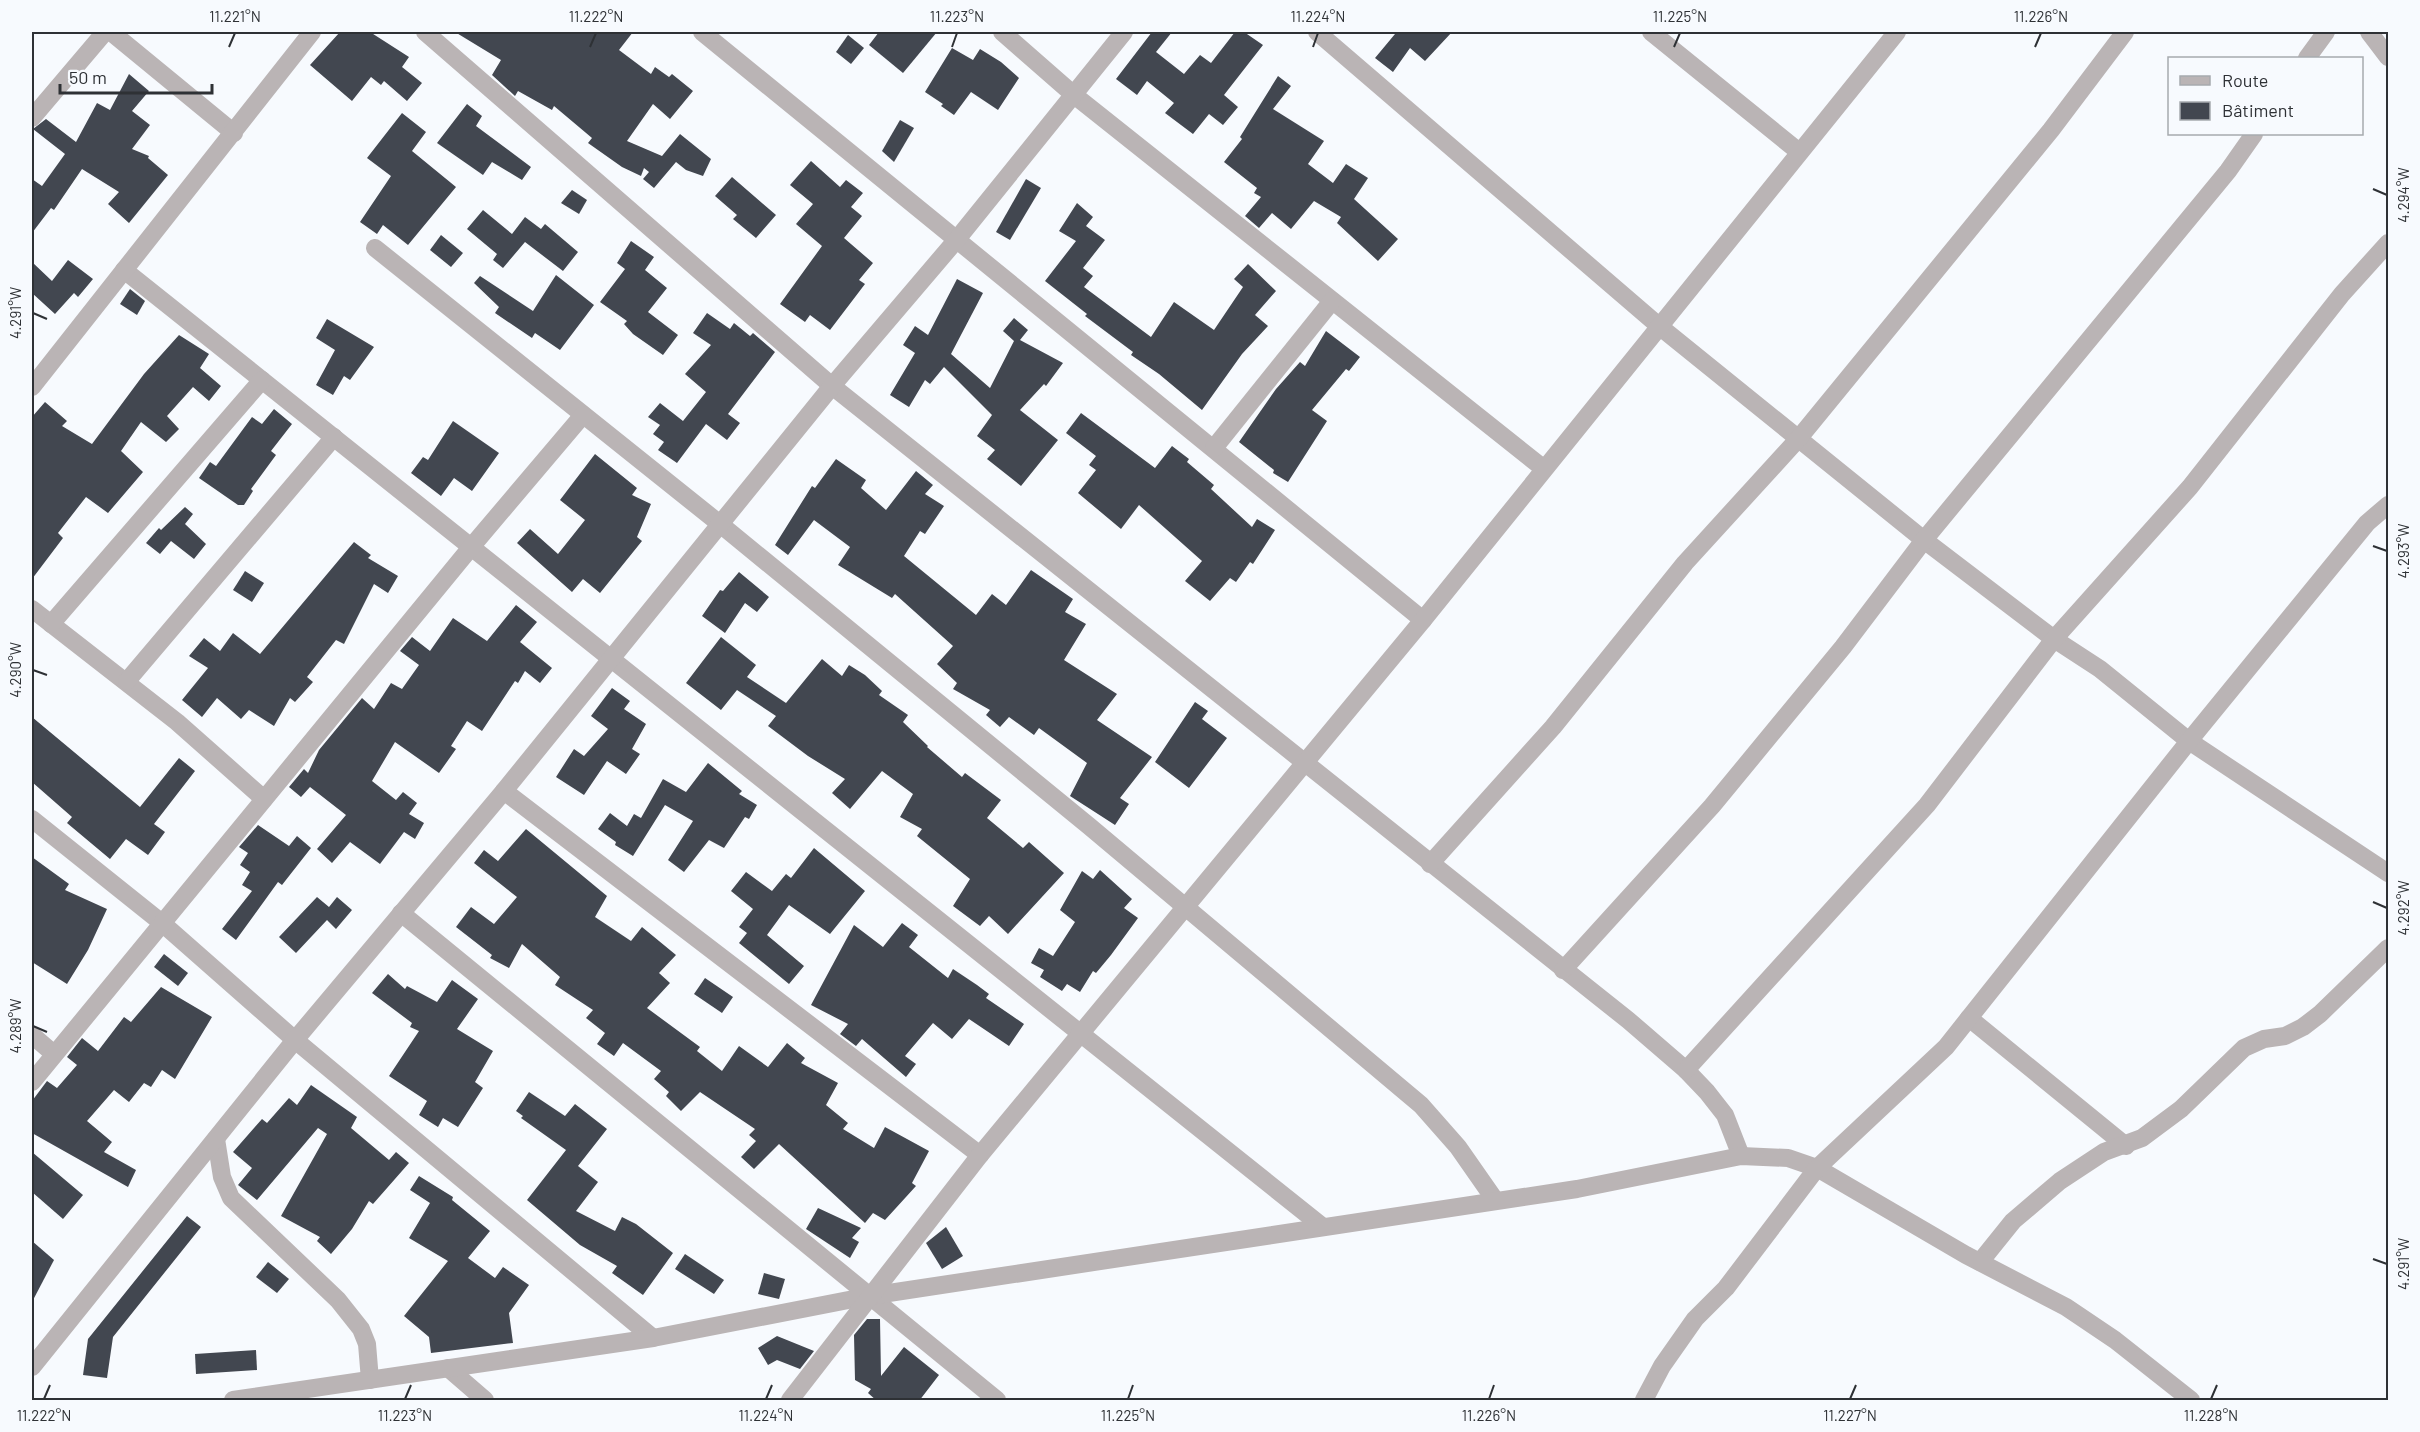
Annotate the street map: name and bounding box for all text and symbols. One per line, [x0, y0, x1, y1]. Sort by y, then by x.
text: 11.221°N [209, 7, 261, 25]
text: 11.222°N [569, 7, 623, 25]
text: 11.223°N [930, 7, 984, 25]
text: 11.224°N [1291, 7, 1345, 25]
text: 11.225°N [1653, 7, 1707, 25]
text: 11.226°N [2014, 7, 2068, 25]
scale bar [60, 57, 212, 95]
legend [2168, 57, 2363, 135]
text: 50 m [69, 66, 107, 88]
text: Route [2222, 69, 2268, 91]
text: Bâtiment [2222, 99, 2294, 121]
text: 4.294°W [2394, 167, 2412, 223]
text: 4.291°W [6, 287, 24, 339]
text: 4.293°W [2394, 524, 2412, 578]
text: 4.290°W [6, 642, 24, 698]
text: 4.292°W [2394, 880, 2412, 936]
text: 4.289°W [6, 999, 24, 1054]
text: 4.291°W [2394, 1238, 2412, 1290]
text: 11.222°N [17, 1406, 71, 1424]
text: 11.223°N [378, 1406, 432, 1424]
text: 11.224°N [739, 1406, 793, 1424]
text: 11.225°N [1101, 1406, 1155, 1424]
text: 11.226°N [1462, 1406, 1516, 1424]
text: 11.227°N [1823, 1406, 1877, 1424]
text: 11.228°N [2184, 1406, 2238, 1424]

